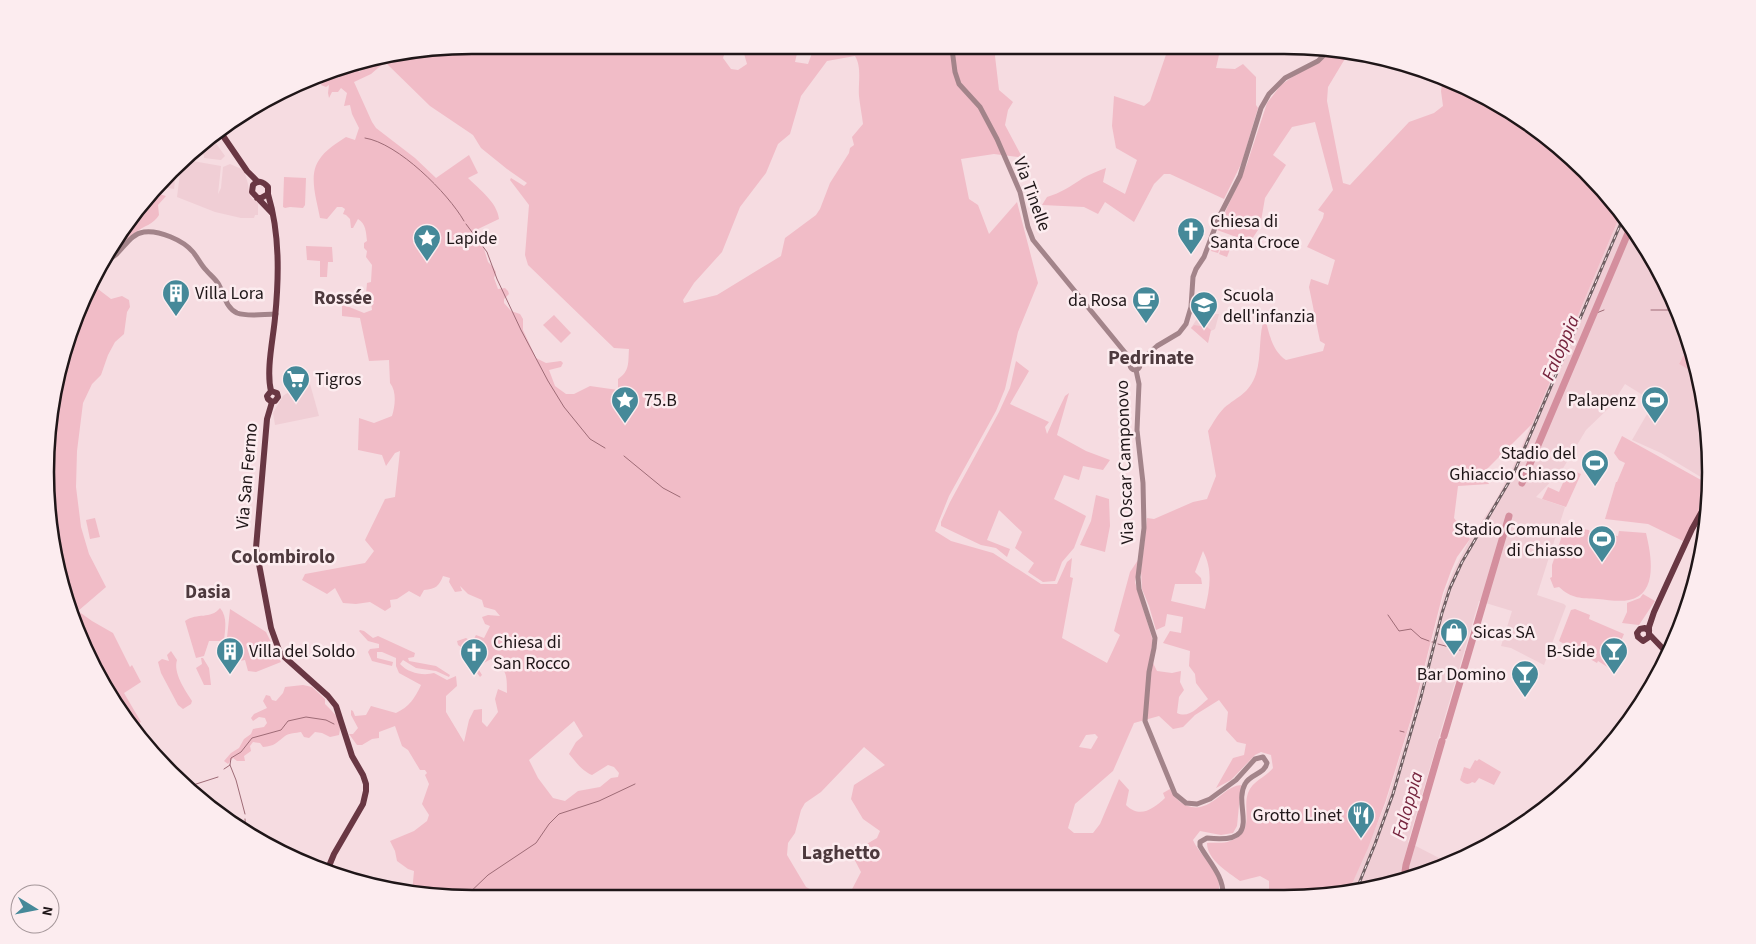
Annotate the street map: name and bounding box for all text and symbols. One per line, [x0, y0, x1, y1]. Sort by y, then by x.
street label: Via Tinelle [1007, 153, 1057, 235]
place label: Chiesa di Santa Croce [1210, 209, 1300, 255]
church icon: Chiesa di Santa Croce [1176, 216, 1206, 255]
place icon: Lapide [412, 223, 442, 262]
place label: Lapide [446, 226, 497, 251]
building icon: Villa Lora [161, 278, 191, 317]
place label: Villa Lora [195, 281, 264, 306]
place label: Scuola dell'infanzia [1223, 283, 1315, 329]
district label: Rossée [314, 285, 372, 312]
cafe icon: da Rosa [1131, 285, 1161, 324]
place label: da Rosa [1068, 288, 1127, 313]
school or university icon: Scuola dell'infanzia [1189, 290, 1219, 329]
water label: Faloppia [1535, 311, 1587, 385]
district label: Pedrinate [1108, 344, 1194, 372]
supermarket icon: Tigros [281, 364, 311, 403]
place label: Tigros [315, 367, 361, 392]
street label: Via Oscar Camponovo [1110, 379, 1140, 545]
place icon: 75.B [610, 385, 640, 424]
sports icon: Palapenz [1640, 385, 1670, 424]
place label: 75.B [644, 388, 677, 413]
place label: Palapenz [1567, 388, 1636, 413]
street label: Via San Fermo [230, 422, 264, 530]
place label: Stadio del Ghiaccio Chiasso [1449, 441, 1576, 487]
sports icon: Stadio del Ghiaccio Chiasso [1580, 448, 1610, 487]
place label: Stadio Comunale di Chiasso [1454, 517, 1583, 563]
sports icon: Stadio Comunale di Chiasso [1587, 524, 1617, 563]
district label: Colombirolo [231, 544, 335, 571]
district label: Dasia [185, 579, 231, 606]
shop icon: Sicas SA [1439, 617, 1469, 656]
place label: Sicas SA [1473, 620, 1535, 645]
place label: Chiesa di San Rocco [493, 630, 570, 676]
building icon: Villa del Soldo [215, 636, 245, 675]
bar icon: B-Side [1599, 636, 1629, 675]
church icon: Chiesa di San Rocco [459, 637, 489, 676]
place label: Villa del Soldo [249, 639, 355, 664]
place label: B-Side [1546, 639, 1595, 664]
bar icon: Bar Domino [1510, 659, 1540, 698]
place label: Bar Domino [1417, 662, 1506, 687]
water label: Faloppia [1386, 768, 1430, 842]
restaurant icon: Grotto Linet [1346, 800, 1376, 839]
place label: Grotto Linet [1253, 803, 1342, 828]
district label: Laghetto [802, 839, 880, 867]
north arrow [10, 884, 60, 934]
text: N [36, 905, 57, 917]

